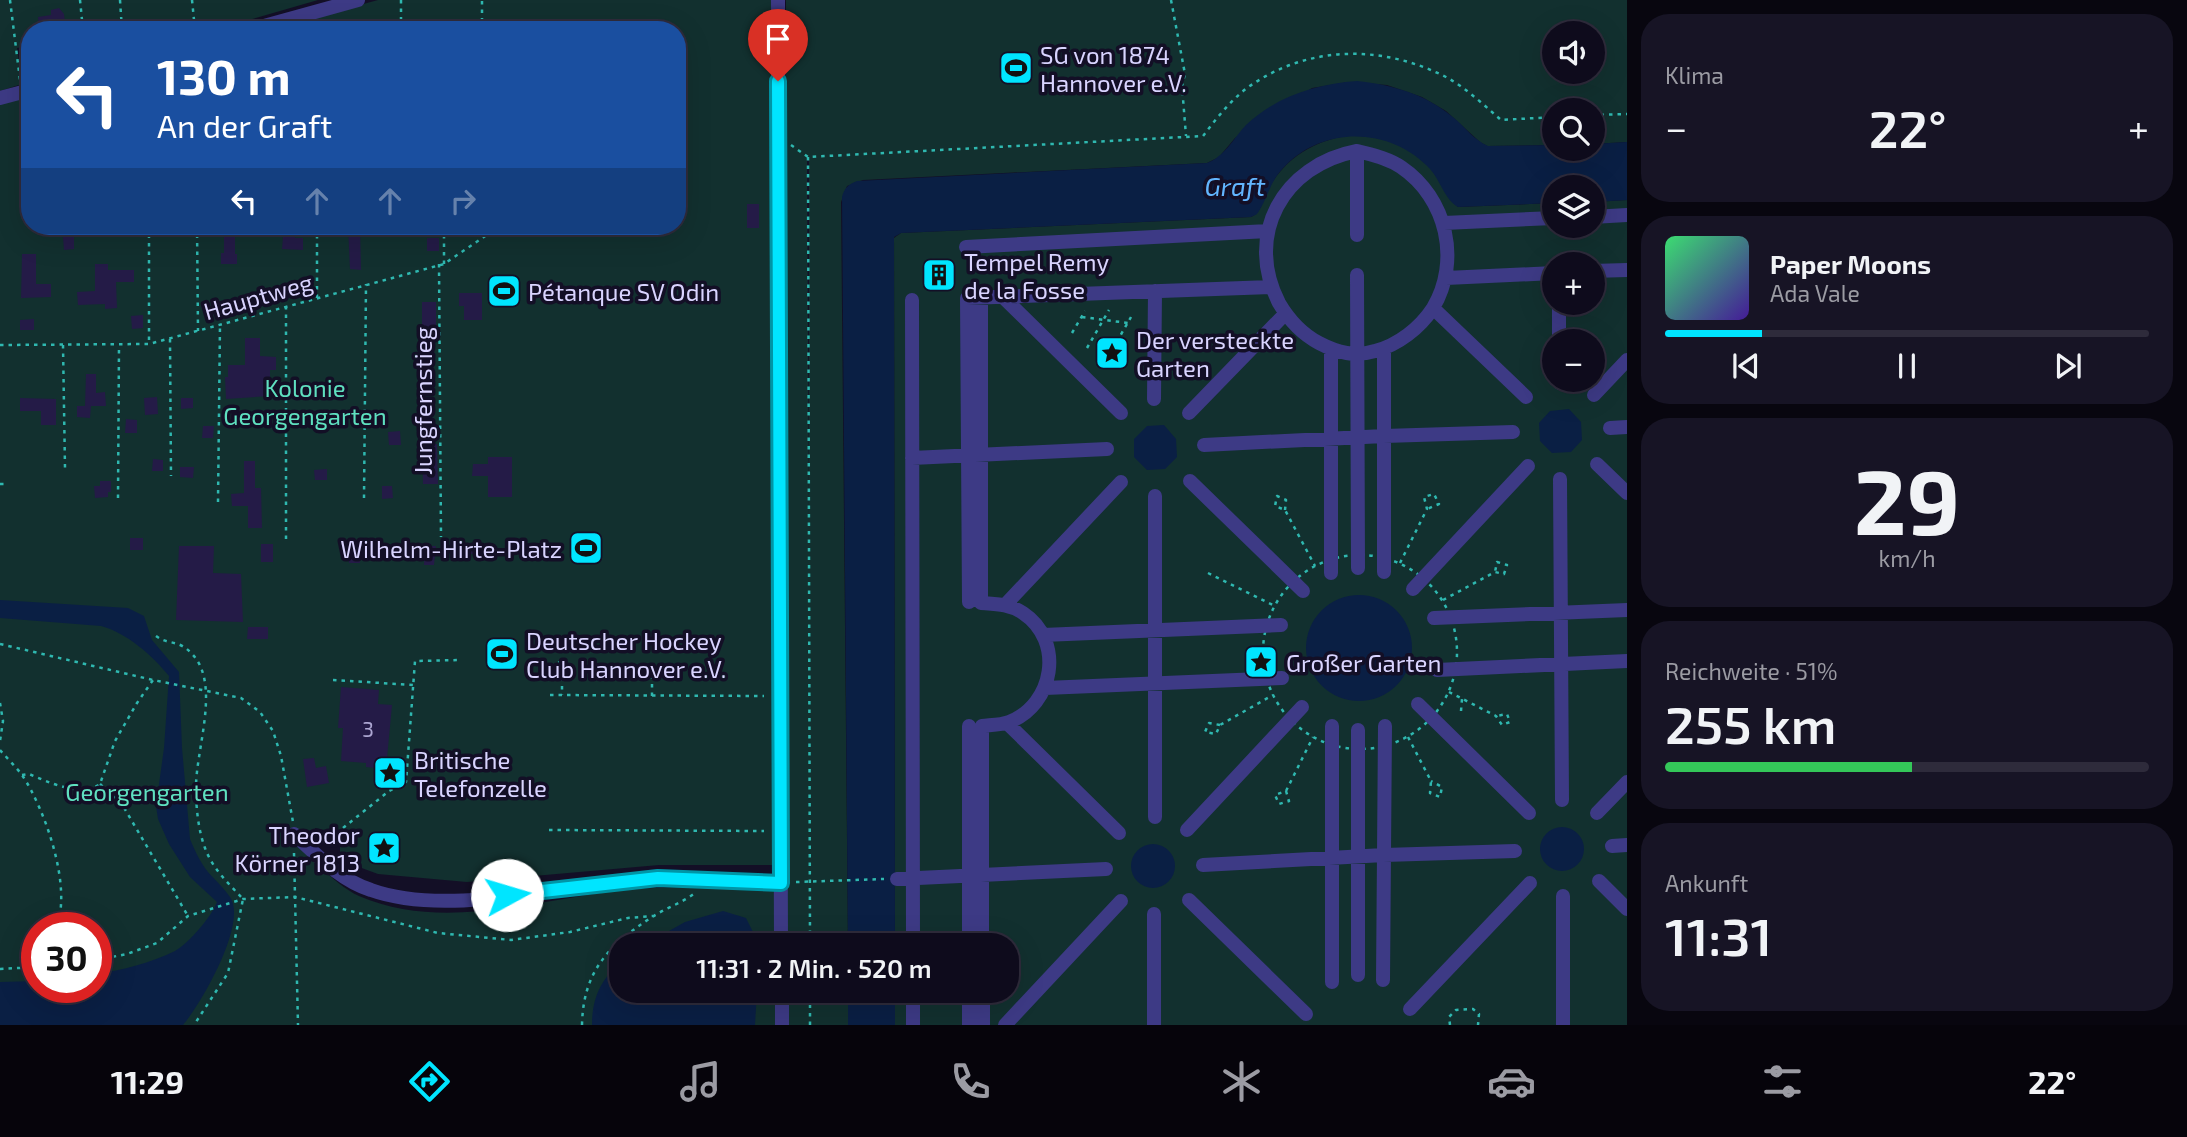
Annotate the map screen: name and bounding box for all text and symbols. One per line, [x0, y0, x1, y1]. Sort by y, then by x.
pin [748, 9, 808, 81]
icon: arrive [759, 20, 797, 58]
map controls [1542, 21, 1605, 392]
button: sound [1542, 21, 1605, 84]
place label: SG von 1874 Hannover e.V. [1040, 40, 1187, 97]
text: 130 m [157, 46, 291, 105]
icon: left [42, 49, 133, 140]
sports icon: SG von 1874 Hannover e.V. [997, 49, 1035, 87]
text: Klima [1665, 61, 1724, 89]
text: 22° [1869, 96, 1947, 158]
button: search [1542, 98, 1605, 161]
text: − [1665, 104, 1687, 150]
text: + [2128, 104, 2149, 150]
text: An der Graft [157, 106, 332, 144]
water label: Graft [1205, 170, 1266, 201]
button: layers [1542, 175, 1605, 238]
icon: left [225, 182, 263, 220]
icon: ahead [298, 182, 336, 220]
icon: ahead [371, 182, 409, 220]
icon: right [444, 182, 482, 220]
place label: Tempel Remy de la Fosse [964, 247, 1109, 304]
text: Paper Moons [1770, 248, 1931, 279]
button: + [1542, 252, 1605, 315]
building icon: Tempel Remy de la Fosse [920, 256, 958, 294]
street label: Hauptweg [200, 267, 316, 325]
sports icon: Pétanque SV Odin [485, 272, 523, 310]
place label: Pétanque SV Odin [528, 277, 719, 306]
text: Ada Vale [1770, 279, 1860, 307]
place label: Der versteckte Garten [1136, 325, 1294, 382]
street label: Jungfernstieg [408, 327, 437, 475]
button: − [1542, 329, 1605, 392]
place icon: Der versteckte Garten [1093, 334, 1131, 372]
icon: previous [1727, 347, 1765, 385]
icon: pause [1888, 347, 1926, 385]
icon: next [2049, 347, 2087, 385]
park label: Kolonie Georgengarten [223, 373, 387, 430]
text: 29 [1854, 444, 1960, 553]
sports icon: Wilhelm-Hirte-Platz [567, 529, 605, 567]
place label: Wilhelm-Hirte-Platz [340, 534, 562, 563]
text: km/h [1878, 544, 1936, 572]
place label: Deutscher Hockey Club Hannover e.V. [526, 626, 726, 683]
sports icon: Deutscher Hockey Club Hannover e.V. [483, 635, 521, 673]
place icon: Großer Garten [1242, 643, 1280, 681]
place label: Großer Garten [1286, 648, 1441, 677]
text: Reichweite · 51% [1665, 657, 1838, 685]
text: 255 km [1665, 692, 1837, 754]
house number: 3 [362, 716, 374, 741]
place label: Britische Telefonzelle [414, 745, 547, 802]
place icon: Britische Telefonzelle [371, 754, 409, 792]
park label: Georgengarten [65, 777, 229, 806]
place label: Theodor Körner 1813 [235, 820, 360, 877]
place icon: Theodor Körner 1813 [365, 829, 403, 867]
position arrow [470, 858, 544, 932]
text: Ankunft [1665, 869, 1748, 897]
text: 11:31 [1665, 904, 1772, 966]
speed limit sign: 30 [21, 912, 112, 1003]
text: 11:31 · 2 Min. · 520 m [696, 952, 932, 983]
icon: directions [405, 1057, 454, 1106]
icon: music [676, 1057, 725, 1106]
icon: phone [946, 1057, 995, 1106]
icon: climate [1217, 1057, 1266, 1106]
icon: car [1487, 1057, 1536, 1106]
icon: filters [1758, 1057, 1807, 1106]
text: 11:29 [111, 1062, 184, 1100]
text: 22° [2028, 1062, 2076, 1100]

